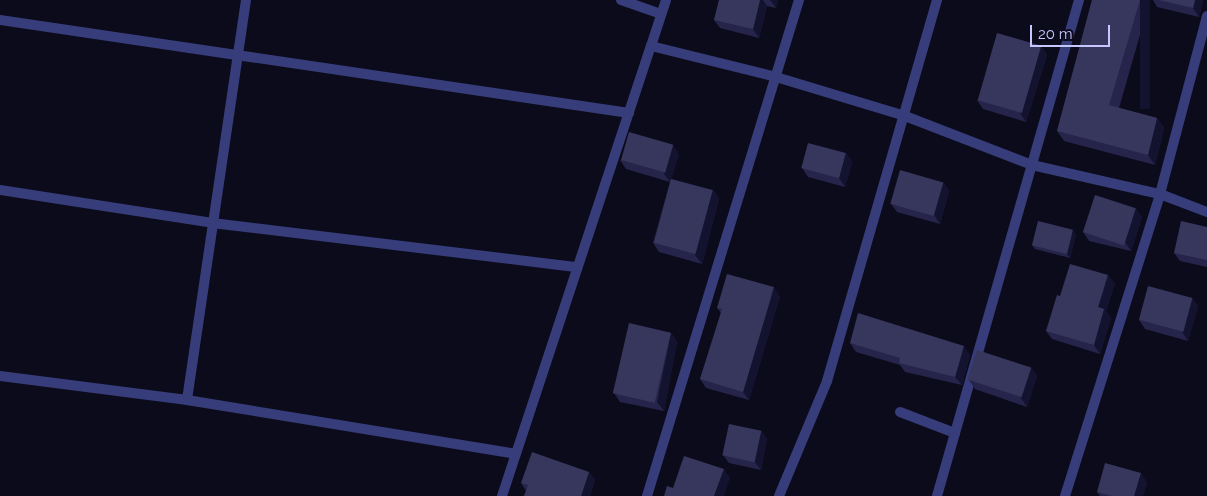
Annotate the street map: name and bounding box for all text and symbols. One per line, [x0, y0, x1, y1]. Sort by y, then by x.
scale bar [1032, 15, 1112, 47]
text: 20 m [1038, 25, 1073, 43]

